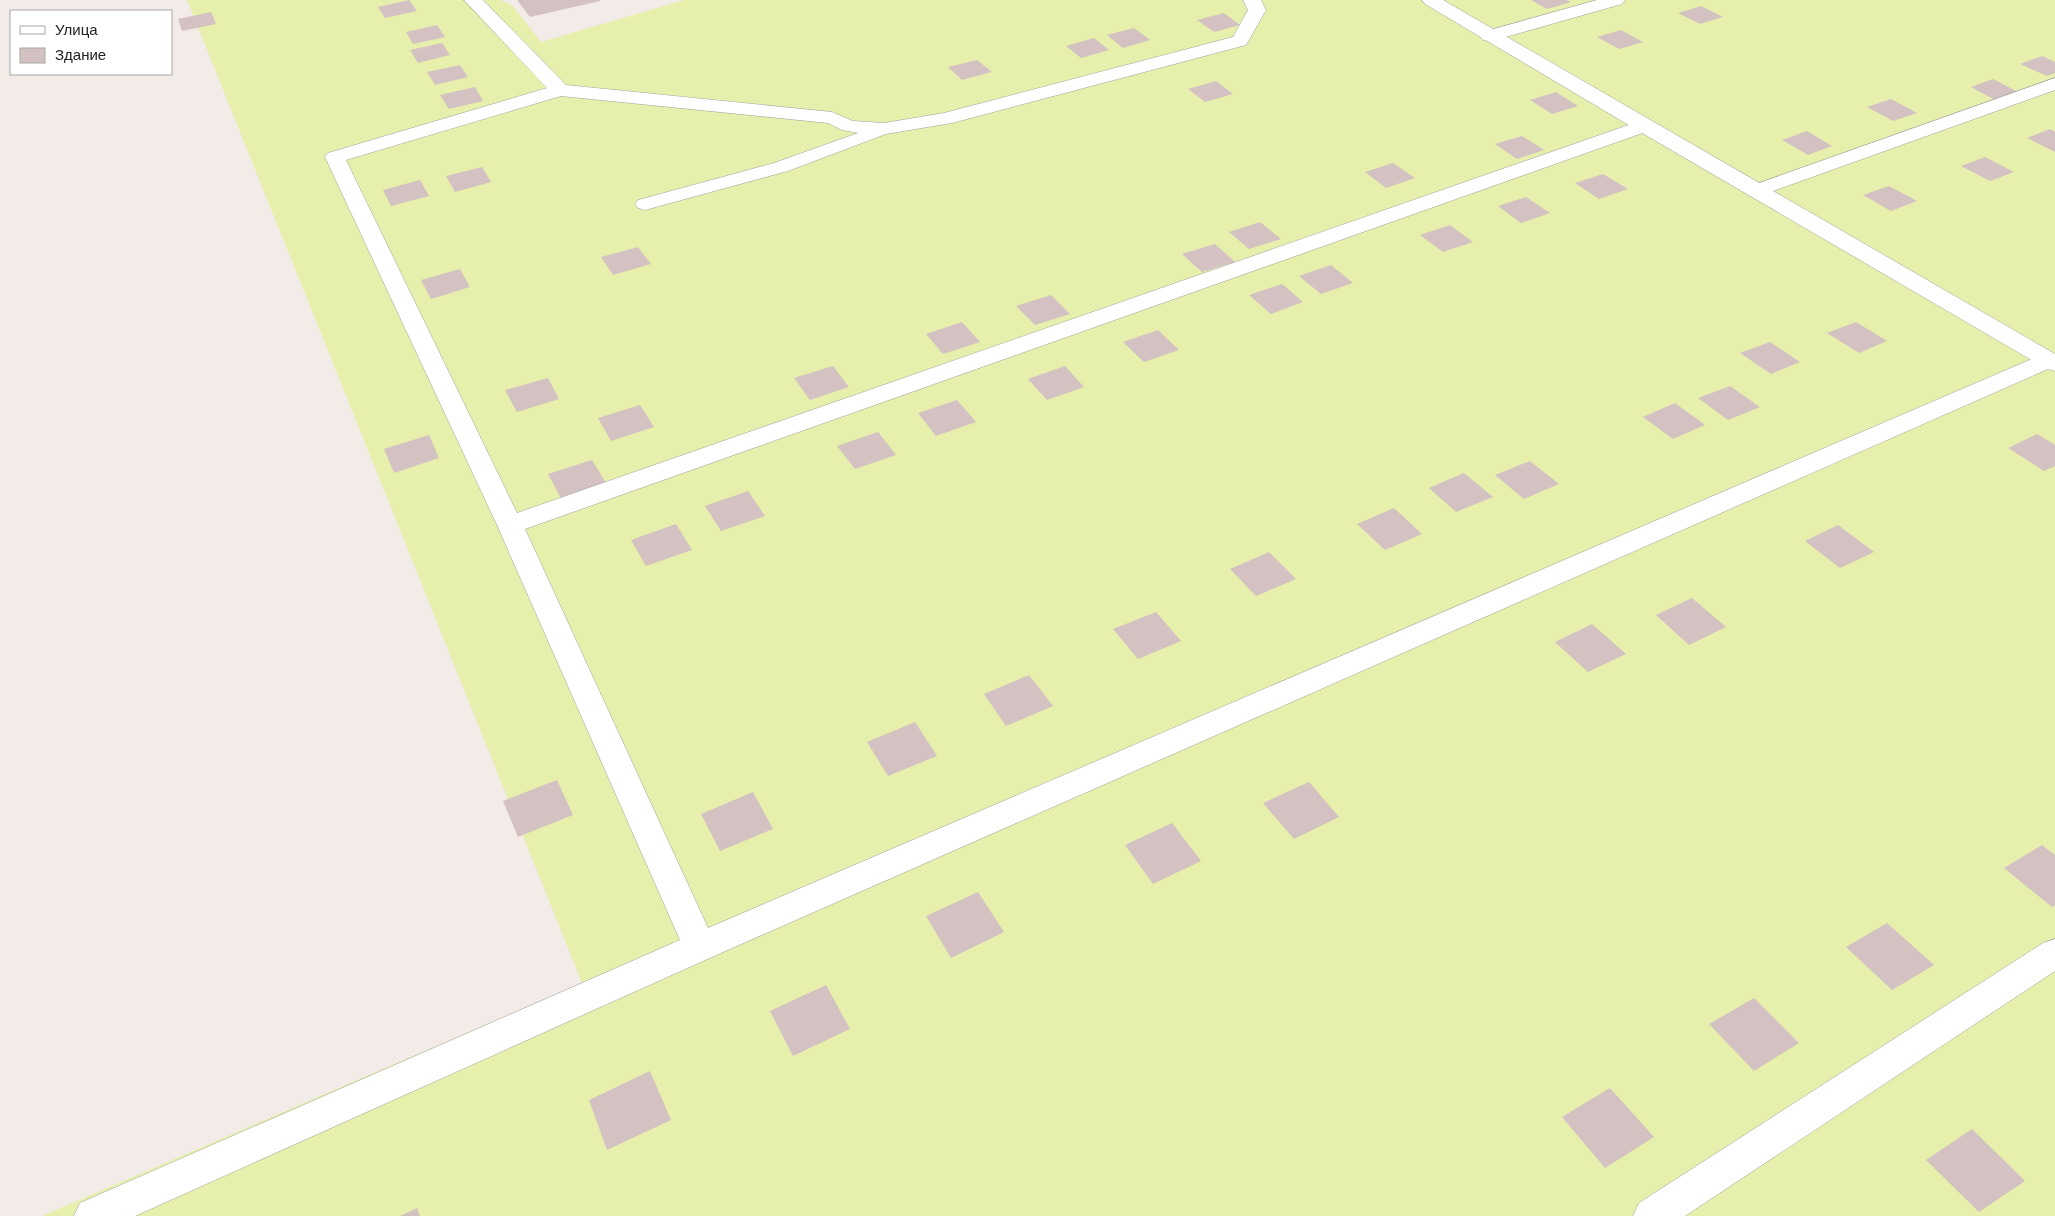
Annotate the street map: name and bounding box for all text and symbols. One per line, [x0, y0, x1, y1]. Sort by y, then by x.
legend [10, 10, 172, 75]
text: Улица [55, 21, 98, 38]
text: Здание [55, 46, 106, 63]

